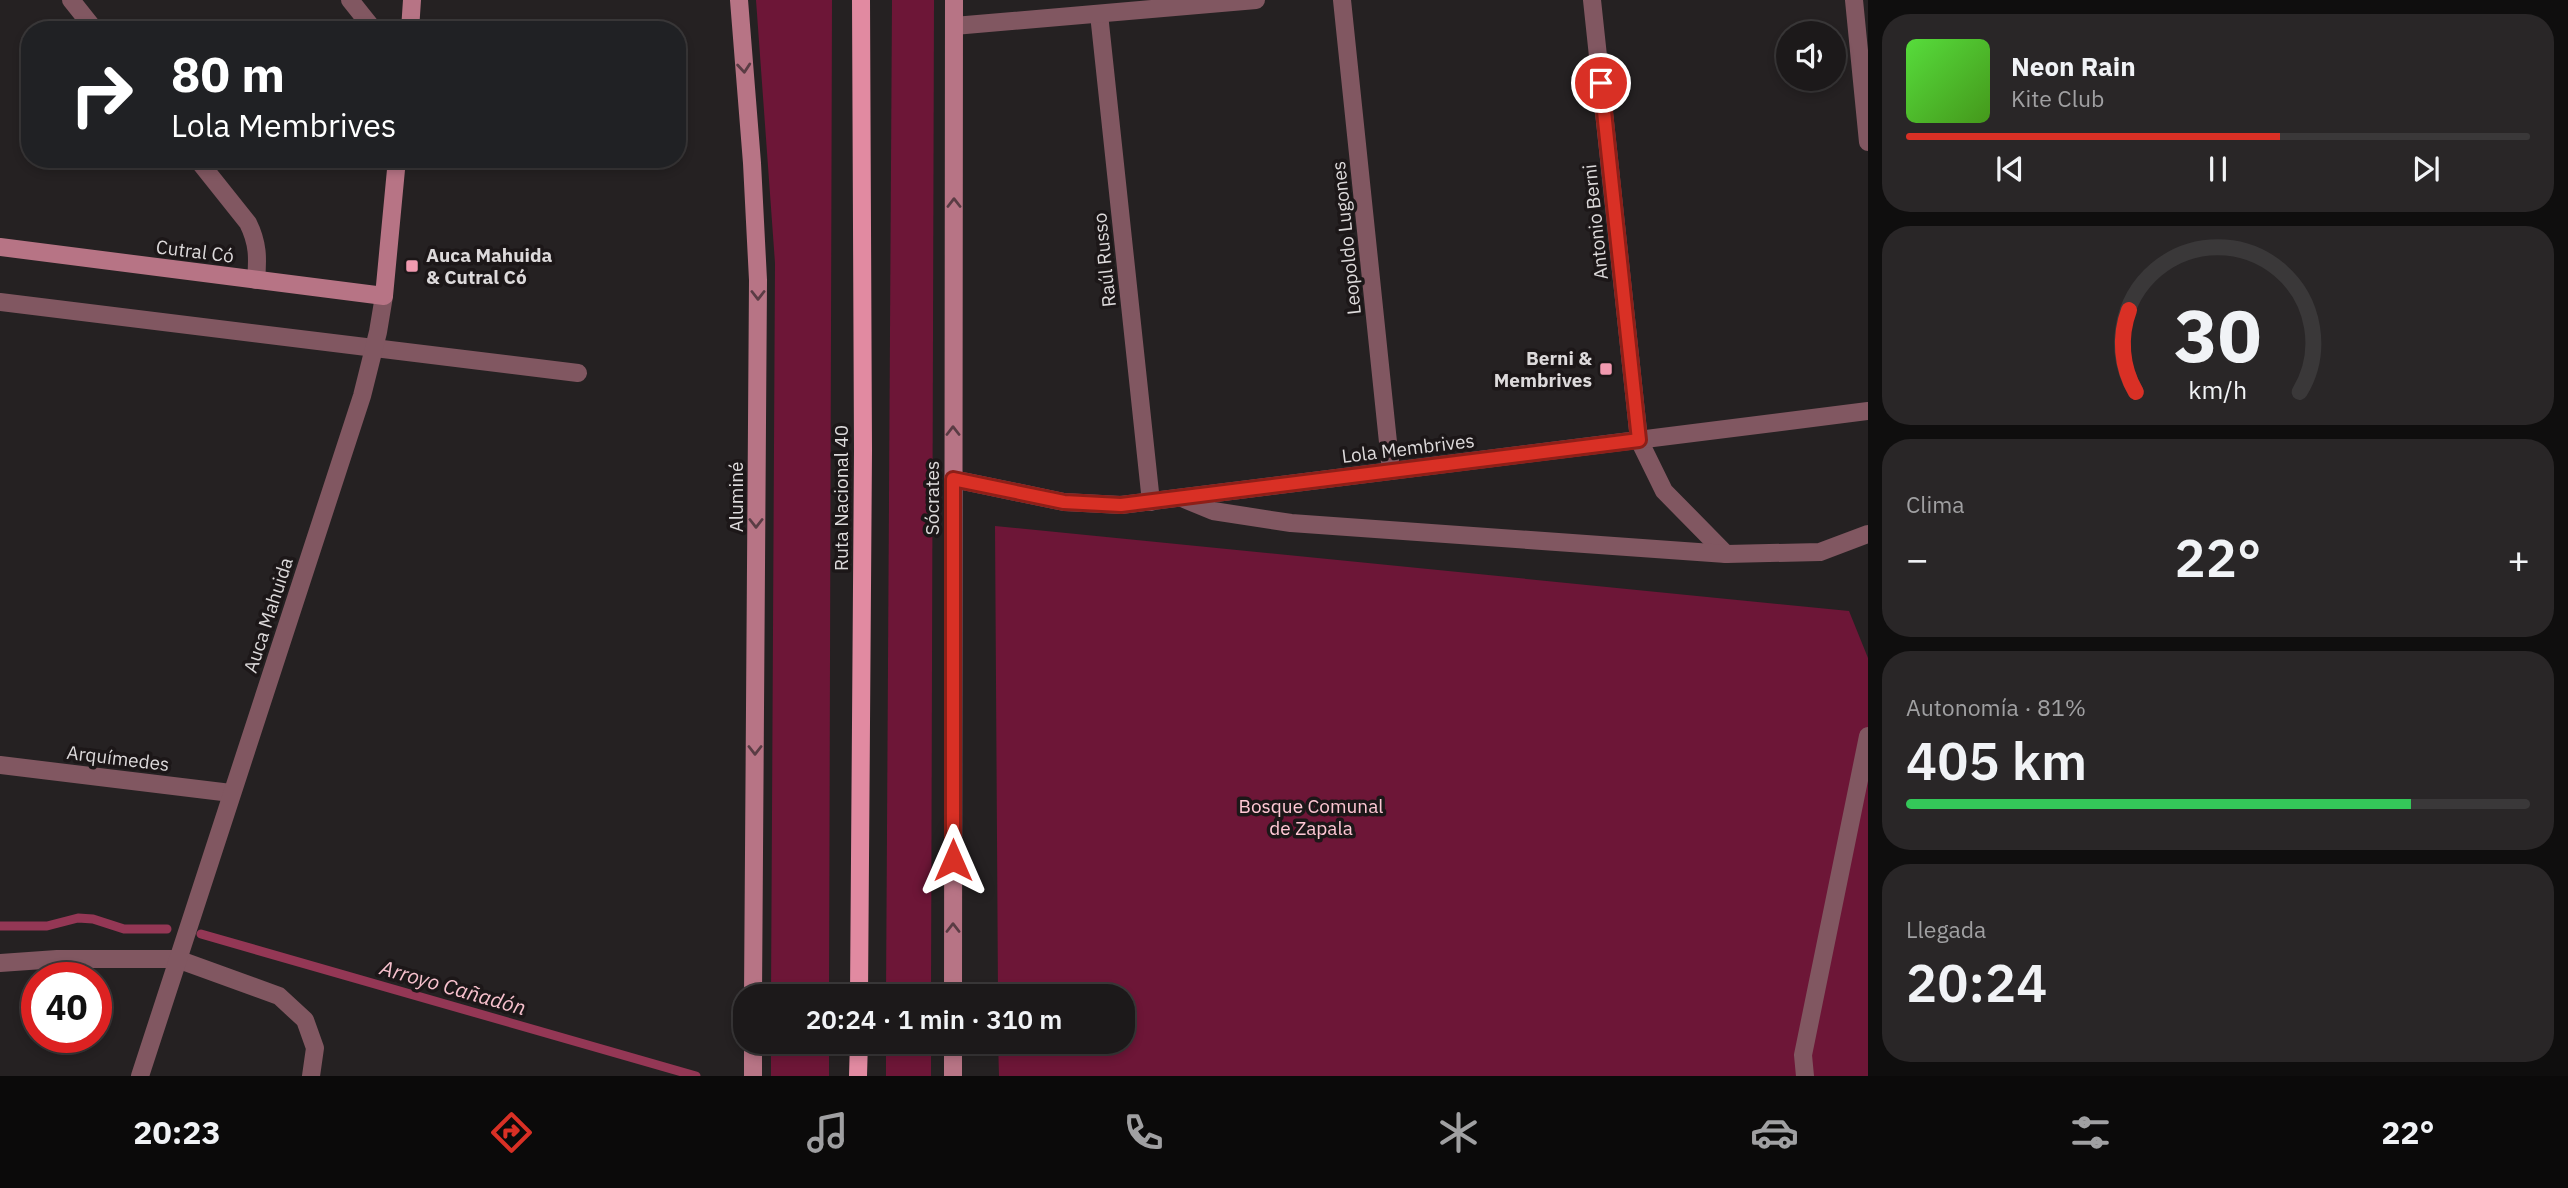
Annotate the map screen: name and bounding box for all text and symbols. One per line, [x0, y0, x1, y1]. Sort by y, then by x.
map controls [1776, 21, 1846, 91]
button: sound [1776, 21, 1846, 91]
text: 80 m [171, 42, 285, 105]
icon: right [56, 49, 147, 140]
text: Neon Rain [2011, 49, 2136, 83]
pin [1571, 53, 1631, 113]
one-way arrow [736, 63, 751, 74]
icon: arrive [1582, 64, 1620, 102]
text: Kite Club [2011, 83, 2104, 113]
text: Lola Membrives [171, 104, 396, 146]
icon: previous [1991, 150, 2029, 188]
icon: pause [2199, 150, 2237, 188]
icon: next [2407, 150, 2445, 188]
street label: Leopoldo Lugones [1326, 160, 1366, 316]
street label: Antonio Berni [1577, 163, 1613, 281]
one-way arrow [946, 197, 962, 208]
street label: Raúl Russo [1087, 212, 1121, 308]
street label: Cutral Có [155, 234, 235, 268]
place label: Auca Mahuida & Cutral Có [426, 243, 552, 289]
marker: Auca Mahuida & Cutral Có [404, 258, 420, 274]
text: 30 [2174, 287, 2262, 382]
one-way arrow [750, 290, 766, 301]
place label: Berni & Membrives [1494, 346, 1592, 392]
marker: Berni & Membrives [1598, 361, 1614, 377]
text: km/h [2189, 372, 2247, 405]
street label: Ruta Nacional 40 [829, 425, 853, 571]
one-way arrow [945, 425, 961, 435]
street label: Lola Membrives [1340, 428, 1476, 468]
street label: Sócrates [920, 461, 944, 535]
street label: Aluminé [724, 462, 748, 532]
text: Clima [1906, 489, 1965, 519]
one-way arrow [748, 518, 764, 528]
text: 22° [2175, 524, 2261, 591]
text: − [1906, 534, 1929, 583]
text: + [2507, 534, 2530, 583]
street label: Auca Mahuida [238, 554, 298, 676]
text: Autonomía · 81% [1906, 692, 2086, 722]
text: 405 km [1906, 727, 2087, 794]
street label: Arquímedes [65, 740, 171, 776]
one-way arrow [747, 745, 763, 756]
park label: Bosque Comunal de Zapala [1239, 794, 1383, 840]
position arrow [916, 823, 990, 897]
text: Llegada [1906, 914, 1986, 944]
one-way arrow [945, 922, 961, 932]
text: 20:24 [1906, 949, 2047, 1016]
water label: Arroyo Cañadón [376, 953, 529, 1021]
speed limit sign: 40 [21, 962, 112, 1053]
text: 20:24 · 1 min · 310 m [806, 1002, 1062, 1036]
icon: directions [487, 1108, 536, 1157]
icon: music [803, 1108, 852, 1157]
icon: phone [1119, 1108, 1168, 1157]
icon: climate [1434, 1108, 1483, 1157]
icon: car [1750, 1108, 1799, 1157]
icon: filters [2066, 1108, 2115, 1157]
text: 20:23 [133, 1111, 221, 1153]
text: 22° [2381, 1111, 2435, 1153]

